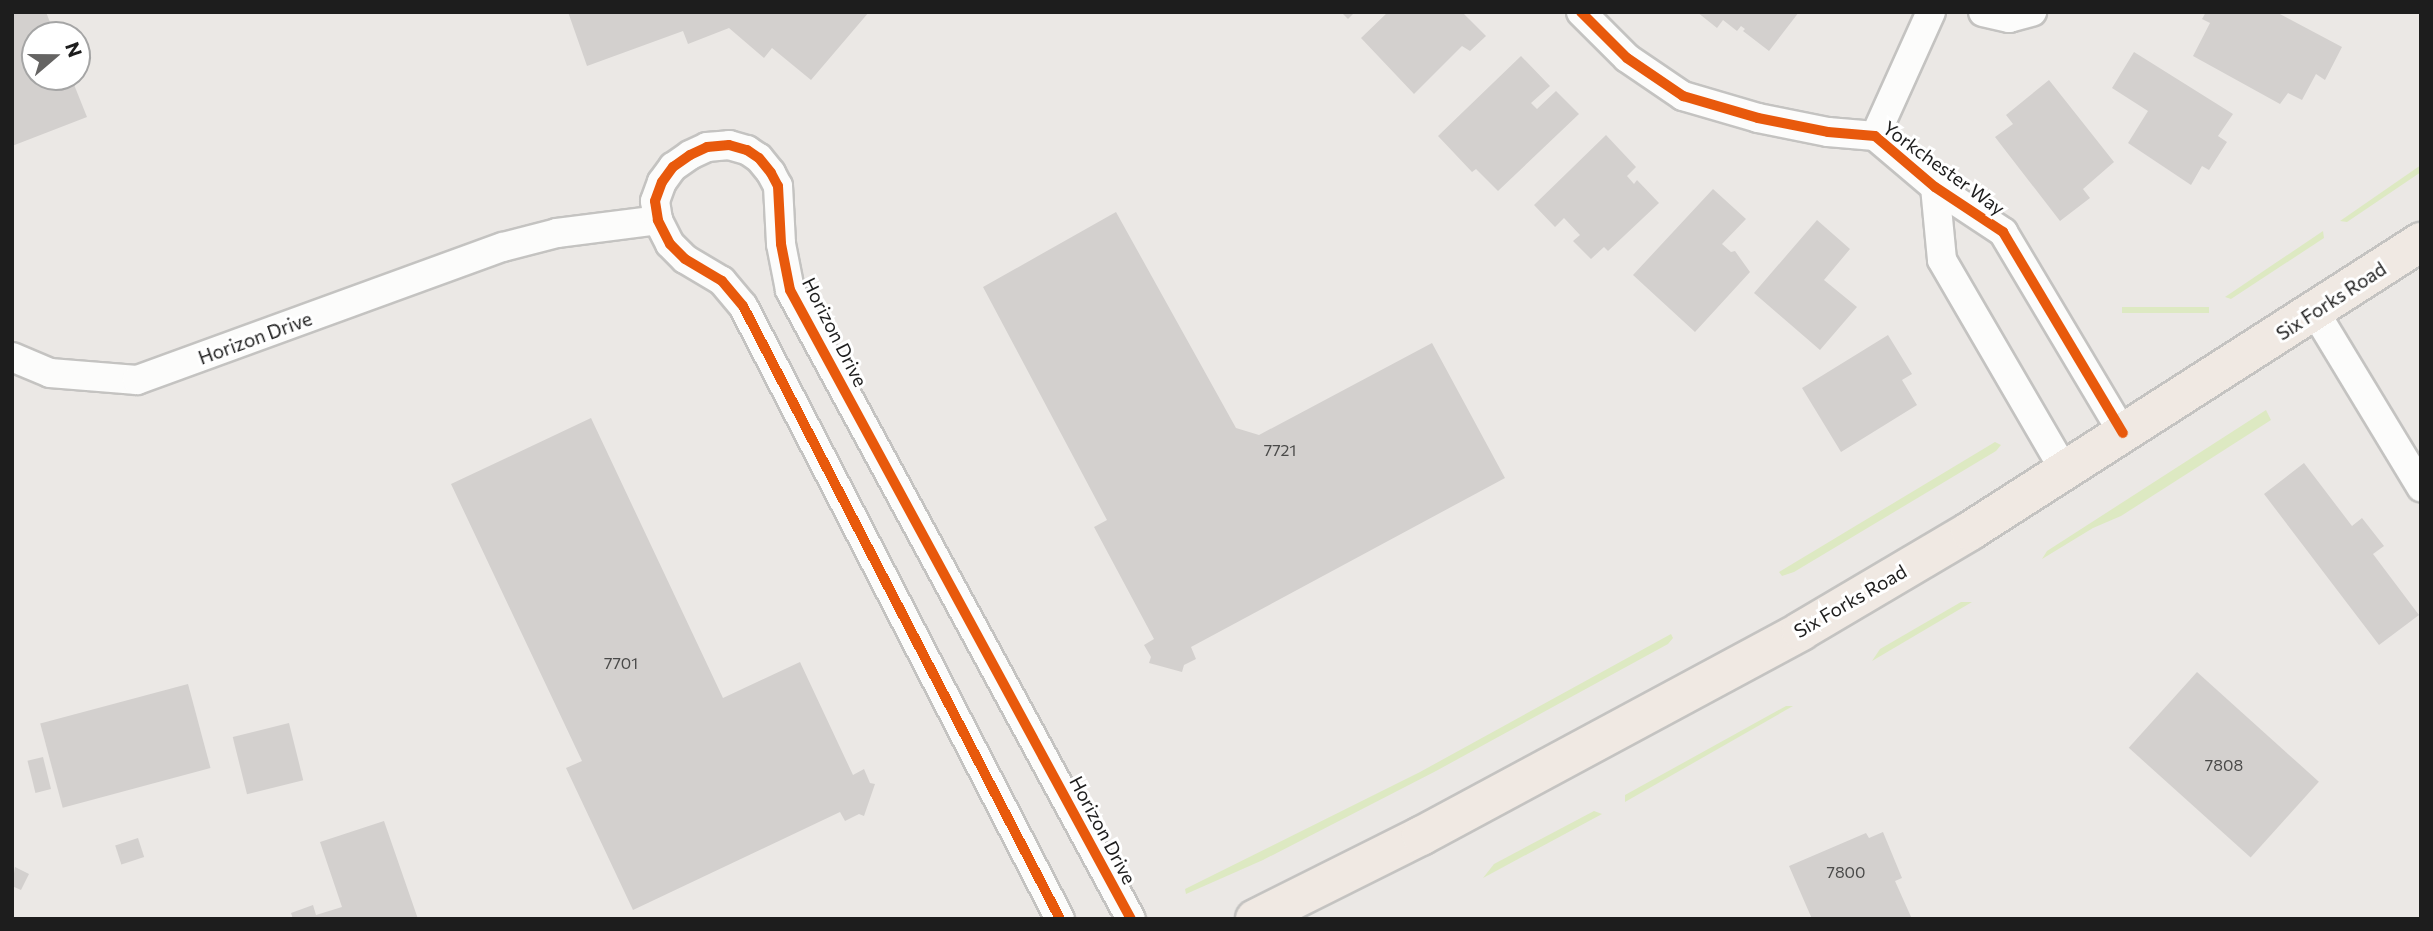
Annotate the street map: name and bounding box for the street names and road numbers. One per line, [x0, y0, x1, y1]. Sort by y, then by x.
street label: Yorkchester Way [1879, 116, 2009, 220]
street label: Six Forks Road [2272, 257, 2390, 345]
street label: Horizon Drive [798, 274, 872, 390]
street label: Horizon Drive [195, 307, 315, 369]
street label: Six Forks Road [1790, 560, 1910, 642]
street label: Horizon Drive [1065, 772, 1141, 888]

